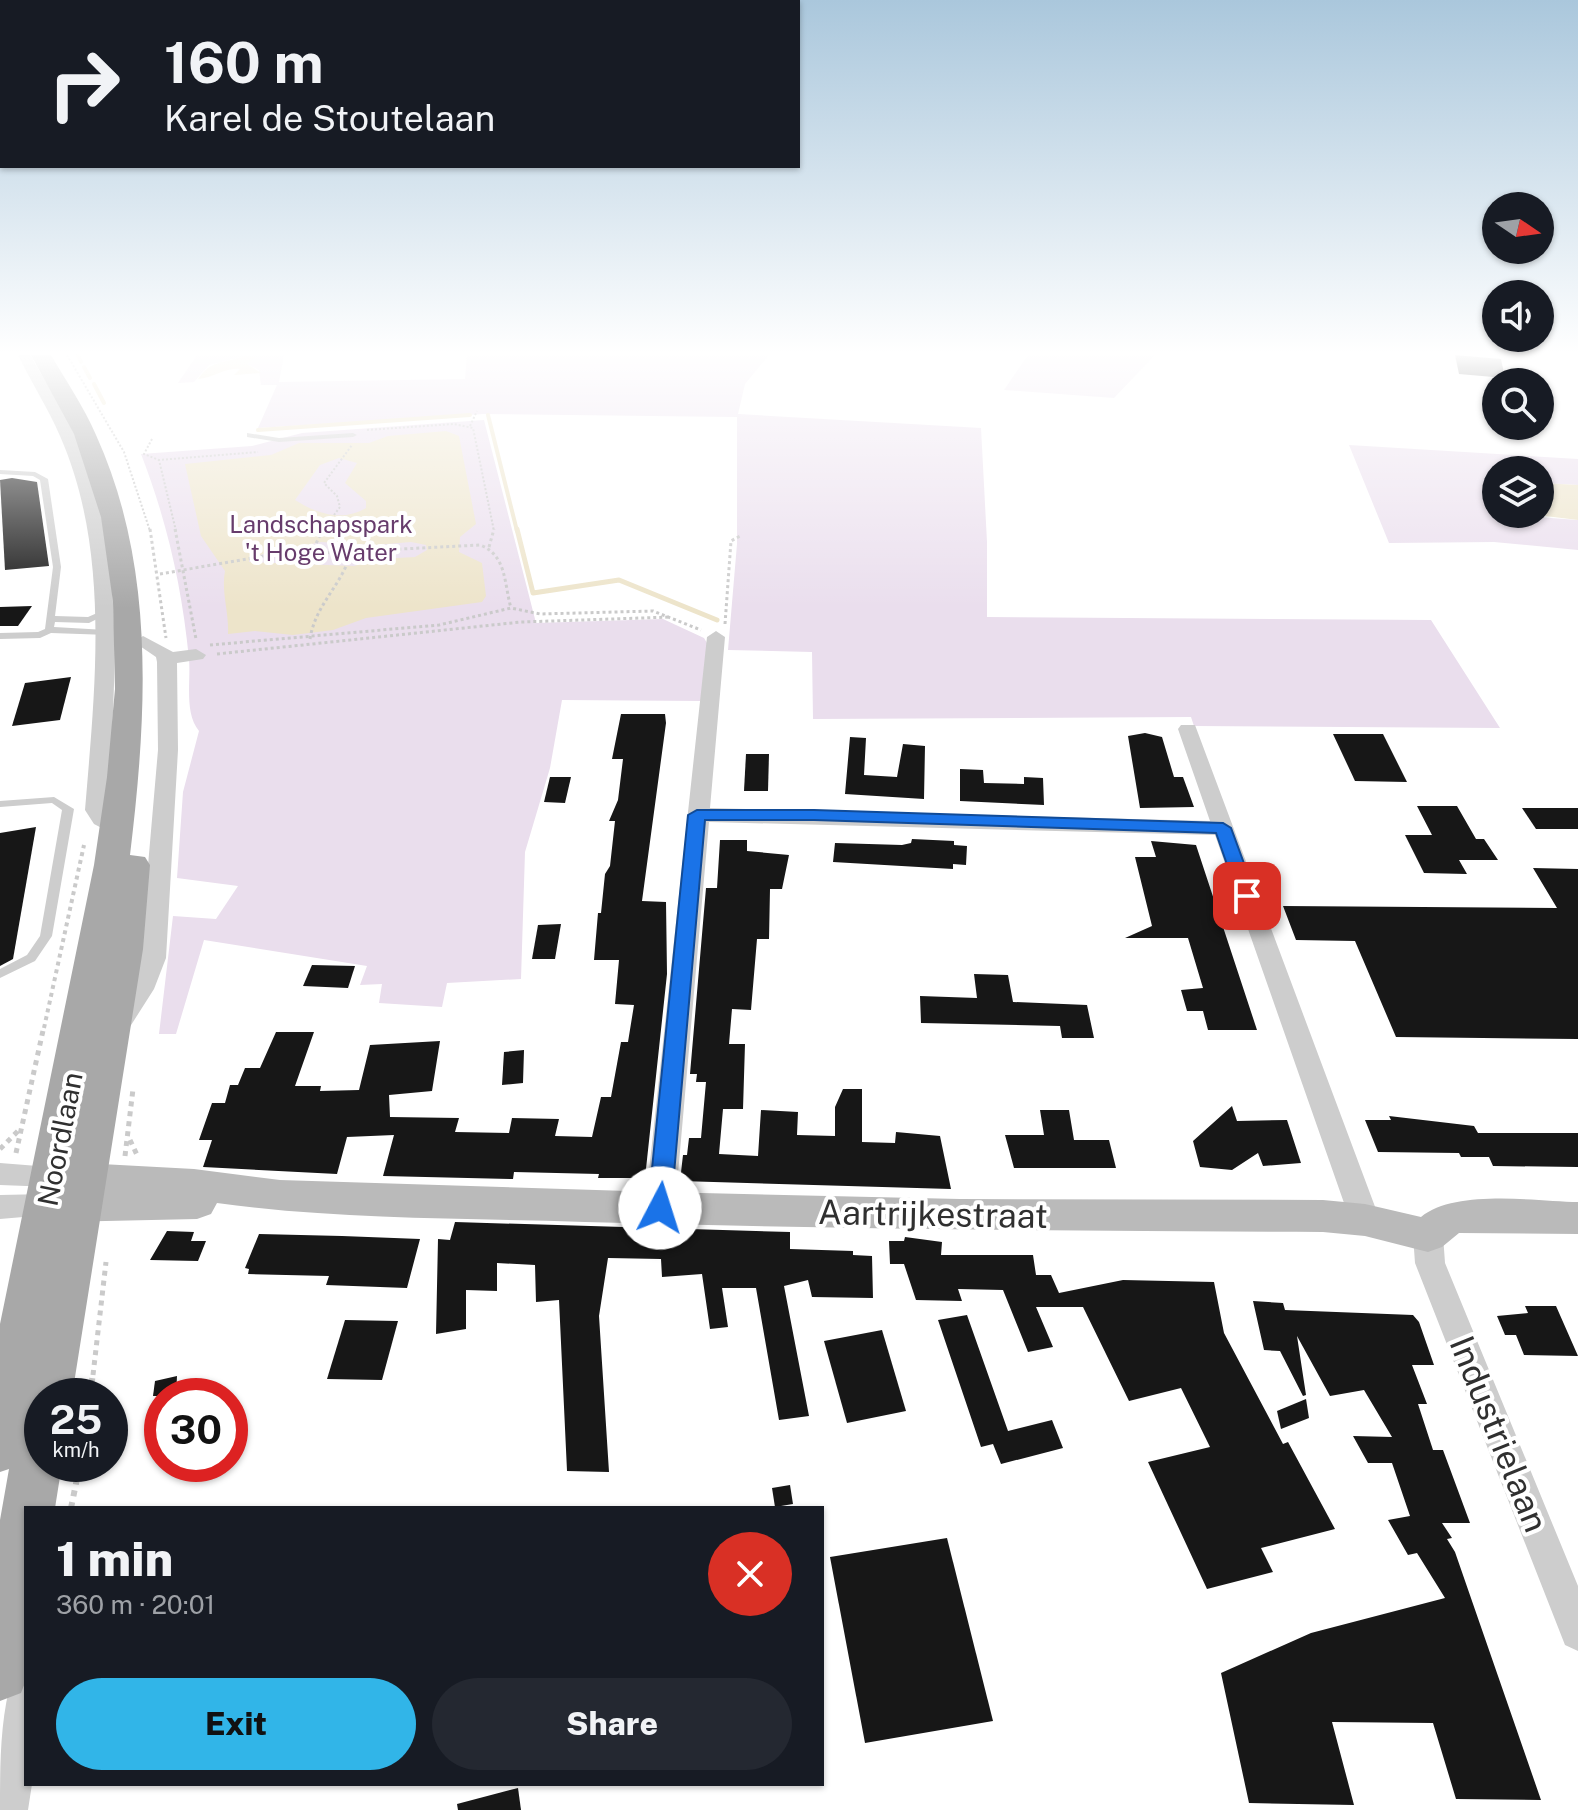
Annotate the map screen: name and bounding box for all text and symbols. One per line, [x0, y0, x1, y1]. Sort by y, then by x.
text: 160 m [164, 30, 324, 96]
icon: right [32, 32, 136, 136]
text: Karel de Stoutelaan [164, 97, 495, 139]
north arrow [1482, 192, 1554, 264]
map controls [1482, 192, 1554, 528]
button: sound [1482, 280, 1554, 352]
button: search [1482, 368, 1554, 440]
button: layers [1482, 456, 1554, 528]
park label: Landschapspark 't Hoge Water [229, 510, 413, 566]
pin [1213, 862, 1281, 930]
icon: arrive [1225, 874, 1269, 918]
street label: Noordlaan [30, 1069, 89, 1209]
position arrow [618, 1166, 702, 1250]
street label: Aartrijkestraat [818, 1192, 1048, 1236]
street label: Industrielaan [1442, 1330, 1556, 1538]
speed limit sign: 30 [144, 1378, 248, 1482]
text: 25 [50, 1396, 102, 1443]
text: km/h [52, 1438, 100, 1462]
text: 1 min [56, 1530, 173, 1587]
button: close [708, 1532, 792, 1616]
text: 360 m · 20:01 [56, 1589, 215, 1620]
button: Exit [56, 1678, 416, 1770]
button: Share [432, 1678, 792, 1770]

